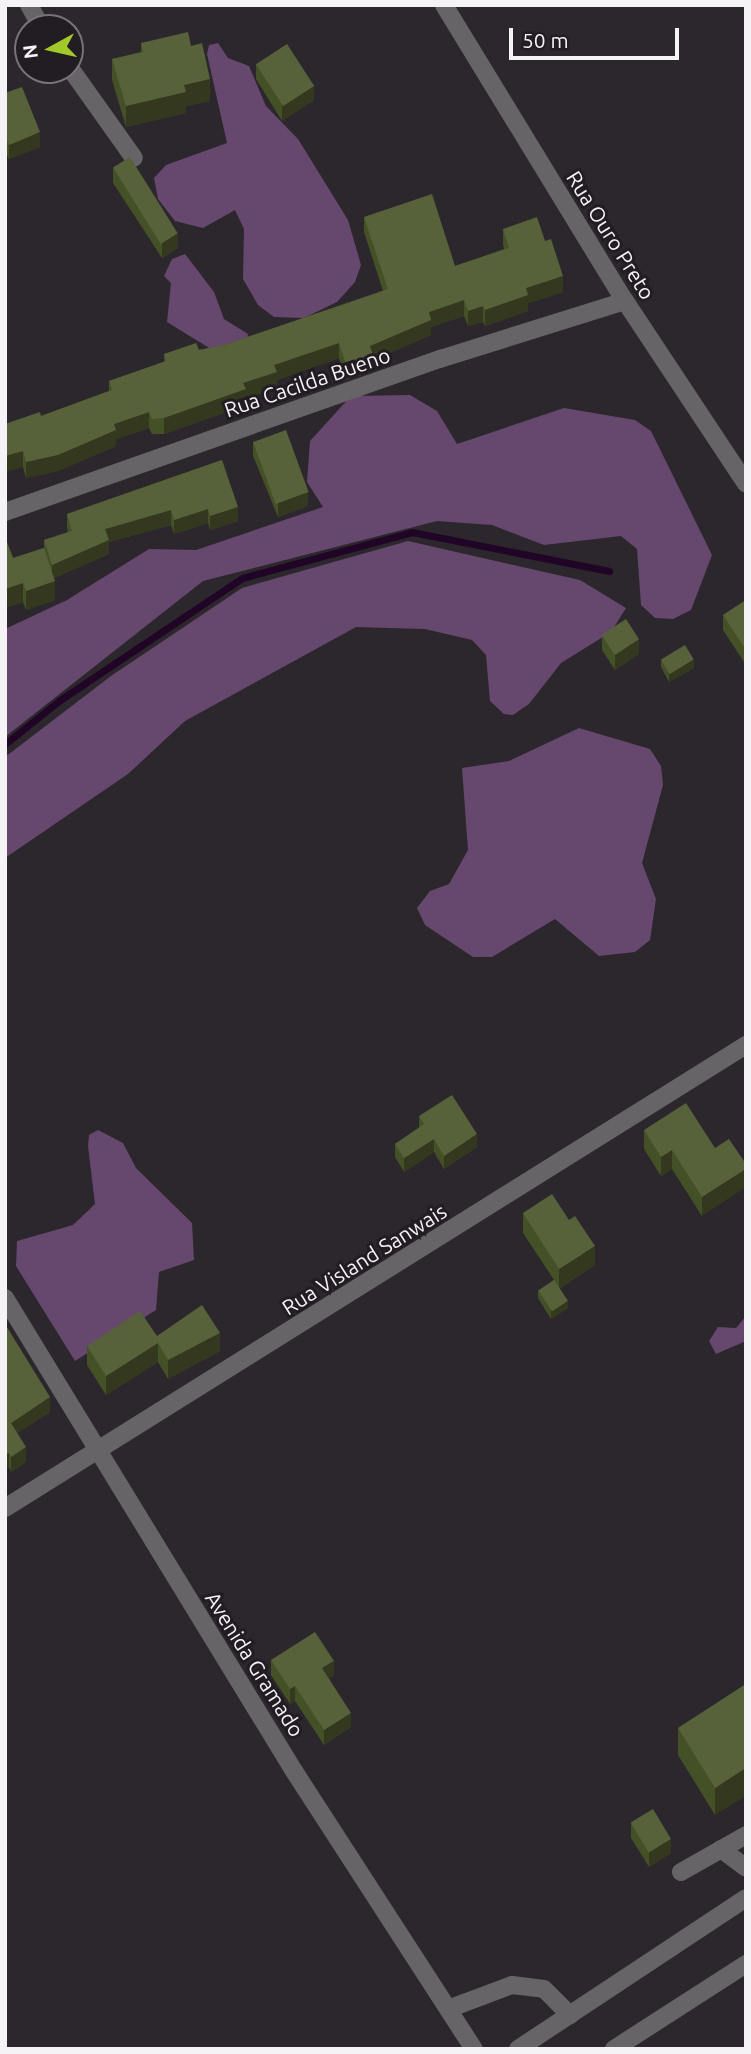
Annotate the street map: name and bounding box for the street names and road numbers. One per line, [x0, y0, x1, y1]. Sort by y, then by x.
street label: Rua Ouro Preto [561, 166, 661, 304]
street label: Rua Cacilda Bueno [221, 342, 393, 422]
street label: Rua Visland Sanwais [277, 1198, 451, 1320]
street label: Avenida Gramado [200, 1587, 310, 1741]

